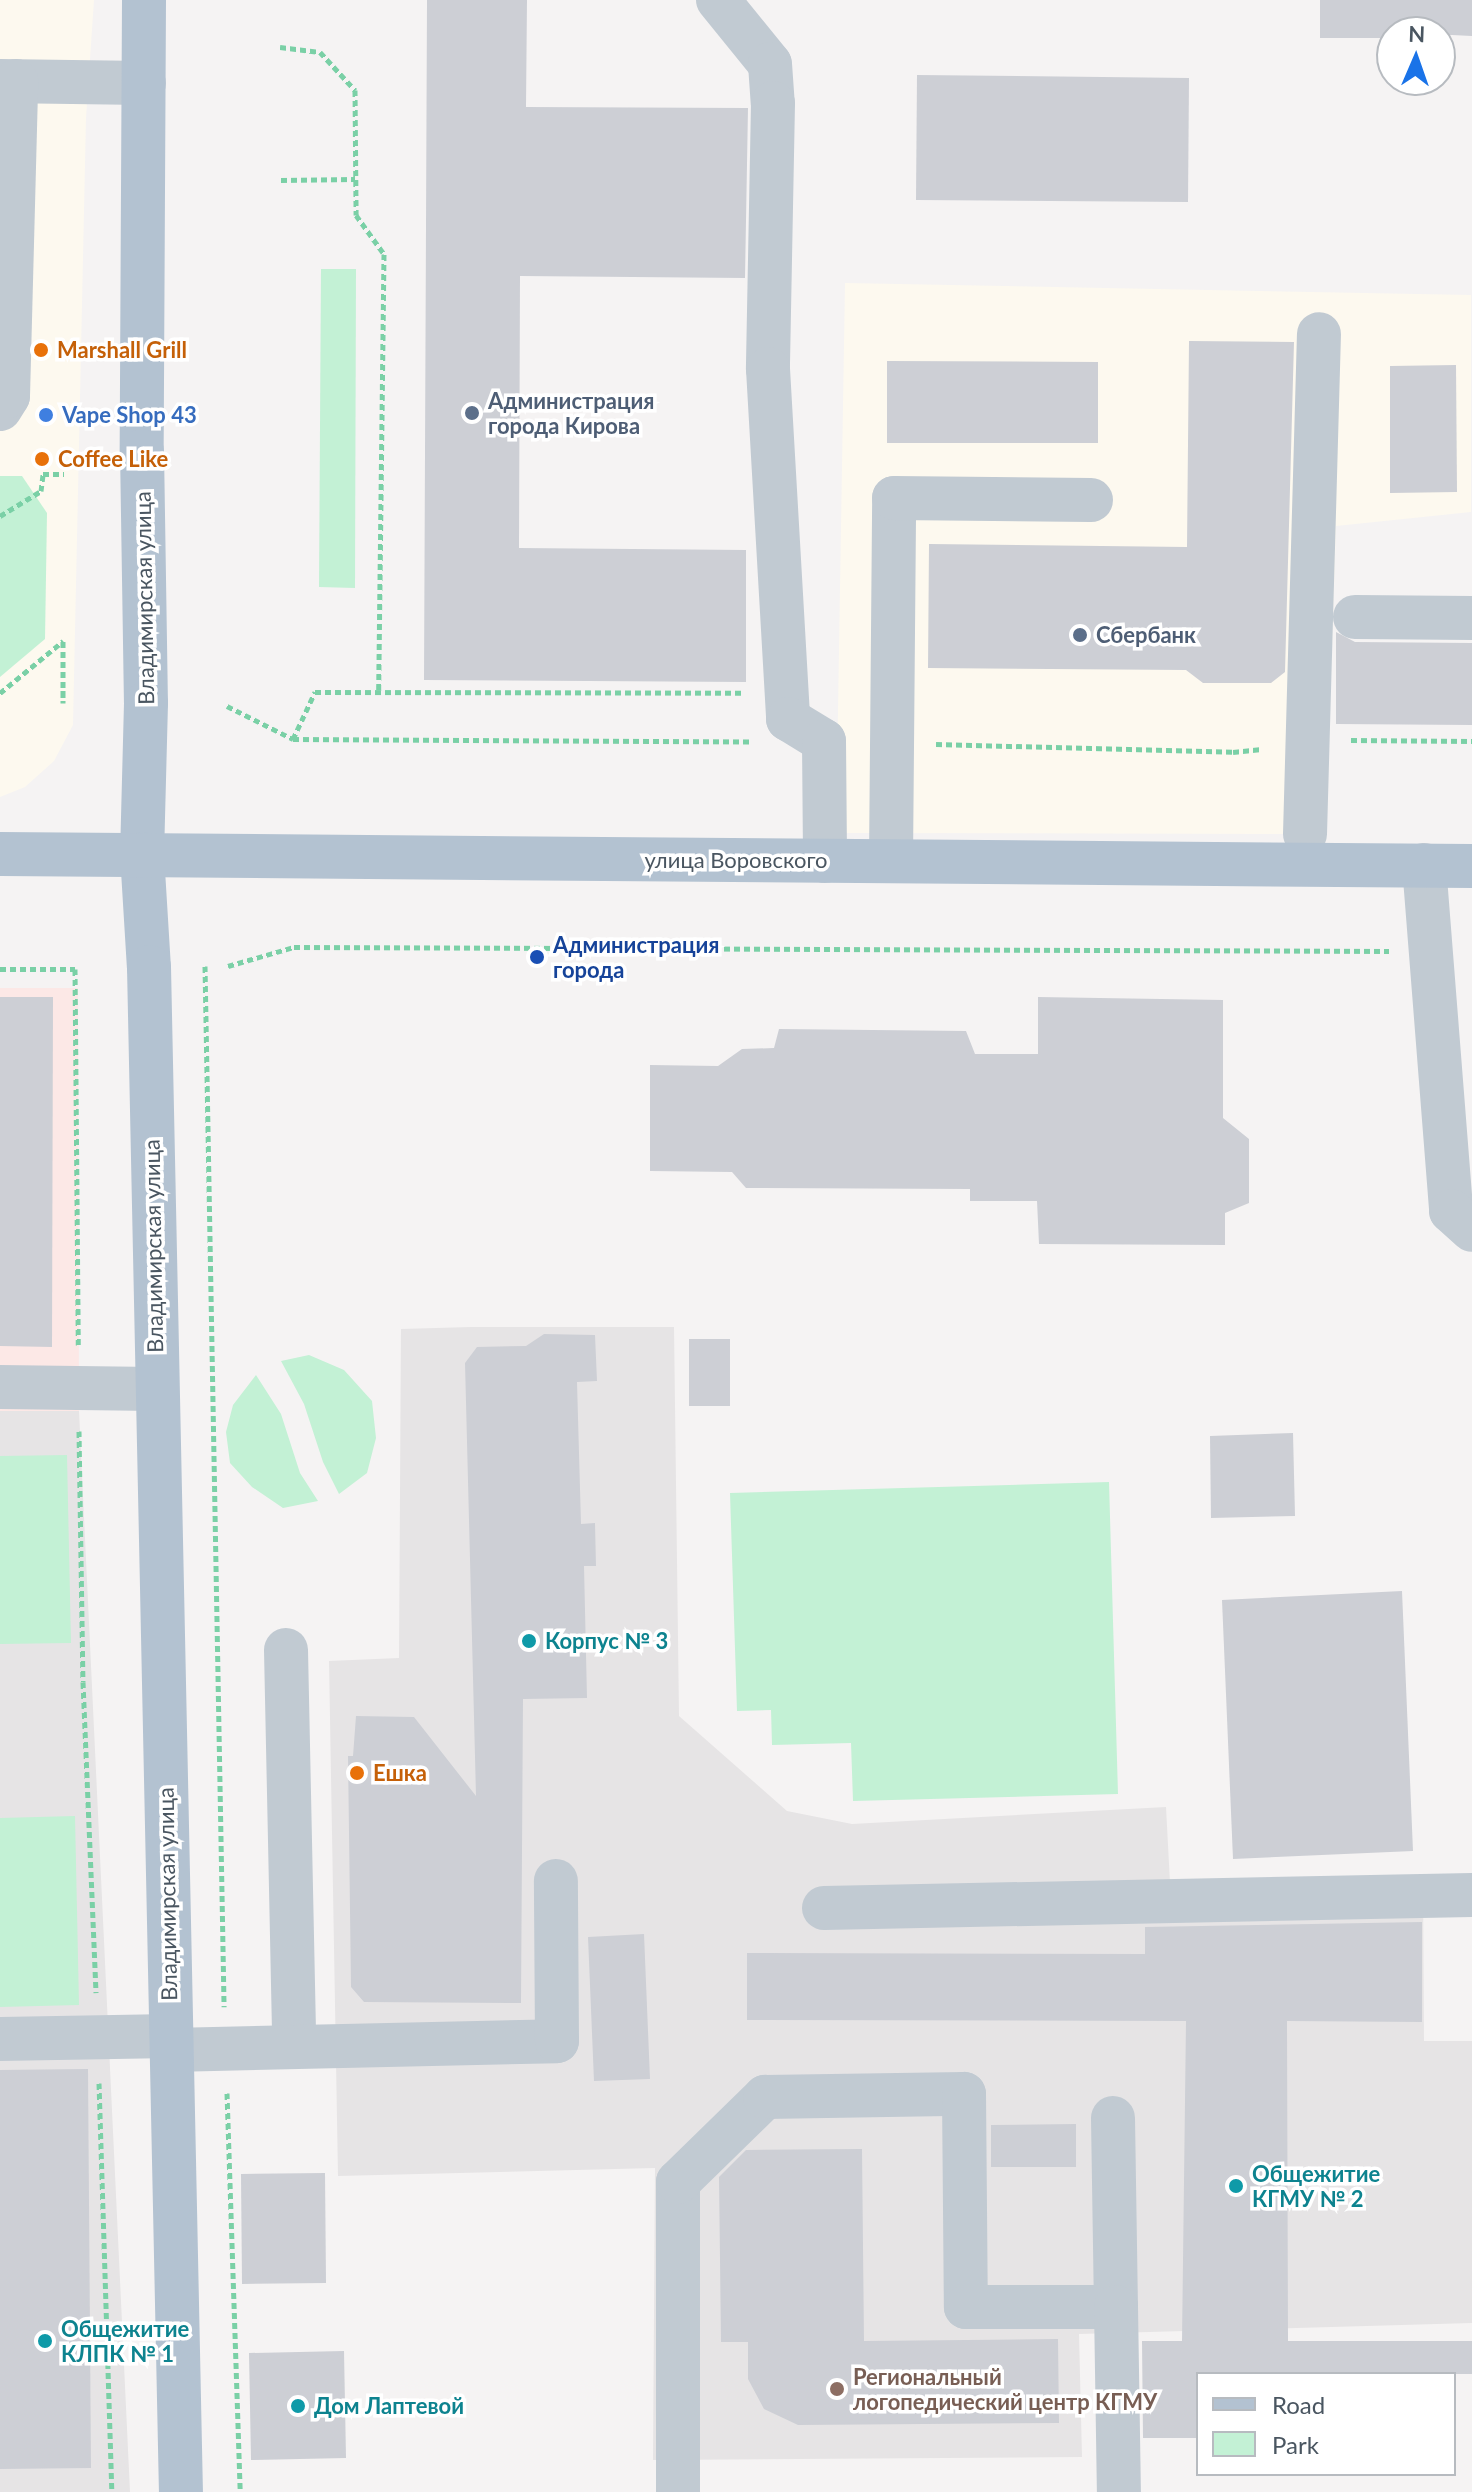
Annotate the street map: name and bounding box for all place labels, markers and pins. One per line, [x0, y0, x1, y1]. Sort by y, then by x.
place label: Marshall Grill [57, 337, 187, 363]
marker: Marshall Grill [32, 341, 50, 359]
place label: Администрация города Кирова [488, 387, 655, 438]
place label: Vape Shop 43 [62, 402, 197, 428]
marker: Администрация города Кирова [463, 404, 481, 422]
marker: Vape Shop 43 [37, 406, 55, 424]
place label: Coffee Like [58, 446, 168, 472]
marker: Coffee Like [33, 450, 51, 468]
place label: Сбербанк [1096, 622, 1196, 648]
marker: Сбербанк [1071, 626, 1089, 644]
place label: Администрация города [553, 931, 720, 982]
marker: Администрация города [528, 948, 546, 966]
place label: Корпус № 3 [545, 1628, 668, 1654]
marker: Корпус № 3 [520, 1632, 538, 1650]
place label: Ешка [373, 1760, 427, 1786]
marker: Ешка [348, 1764, 366, 1782]
place label: Общежитие КГМУ № 2 [1252, 2160, 1380, 2212]
marker: Общежитие КГМУ № 2 [1227, 2177, 1245, 2195]
place label: Общежитие КЛПК № 1 [61, 2315, 189, 2366]
marker: Общежитие КЛПК № 1 [36, 2332, 54, 2350]
place label: Региональный логопедический центр КГМУ [853, 2363, 1157, 2414]
marker: Региональный логопедический центр КГМУ [828, 2380, 846, 2398]
place label: Дом Лаптевой [314, 2393, 464, 2419]
marker: Дом Лаптевой [289, 2397, 307, 2415]

